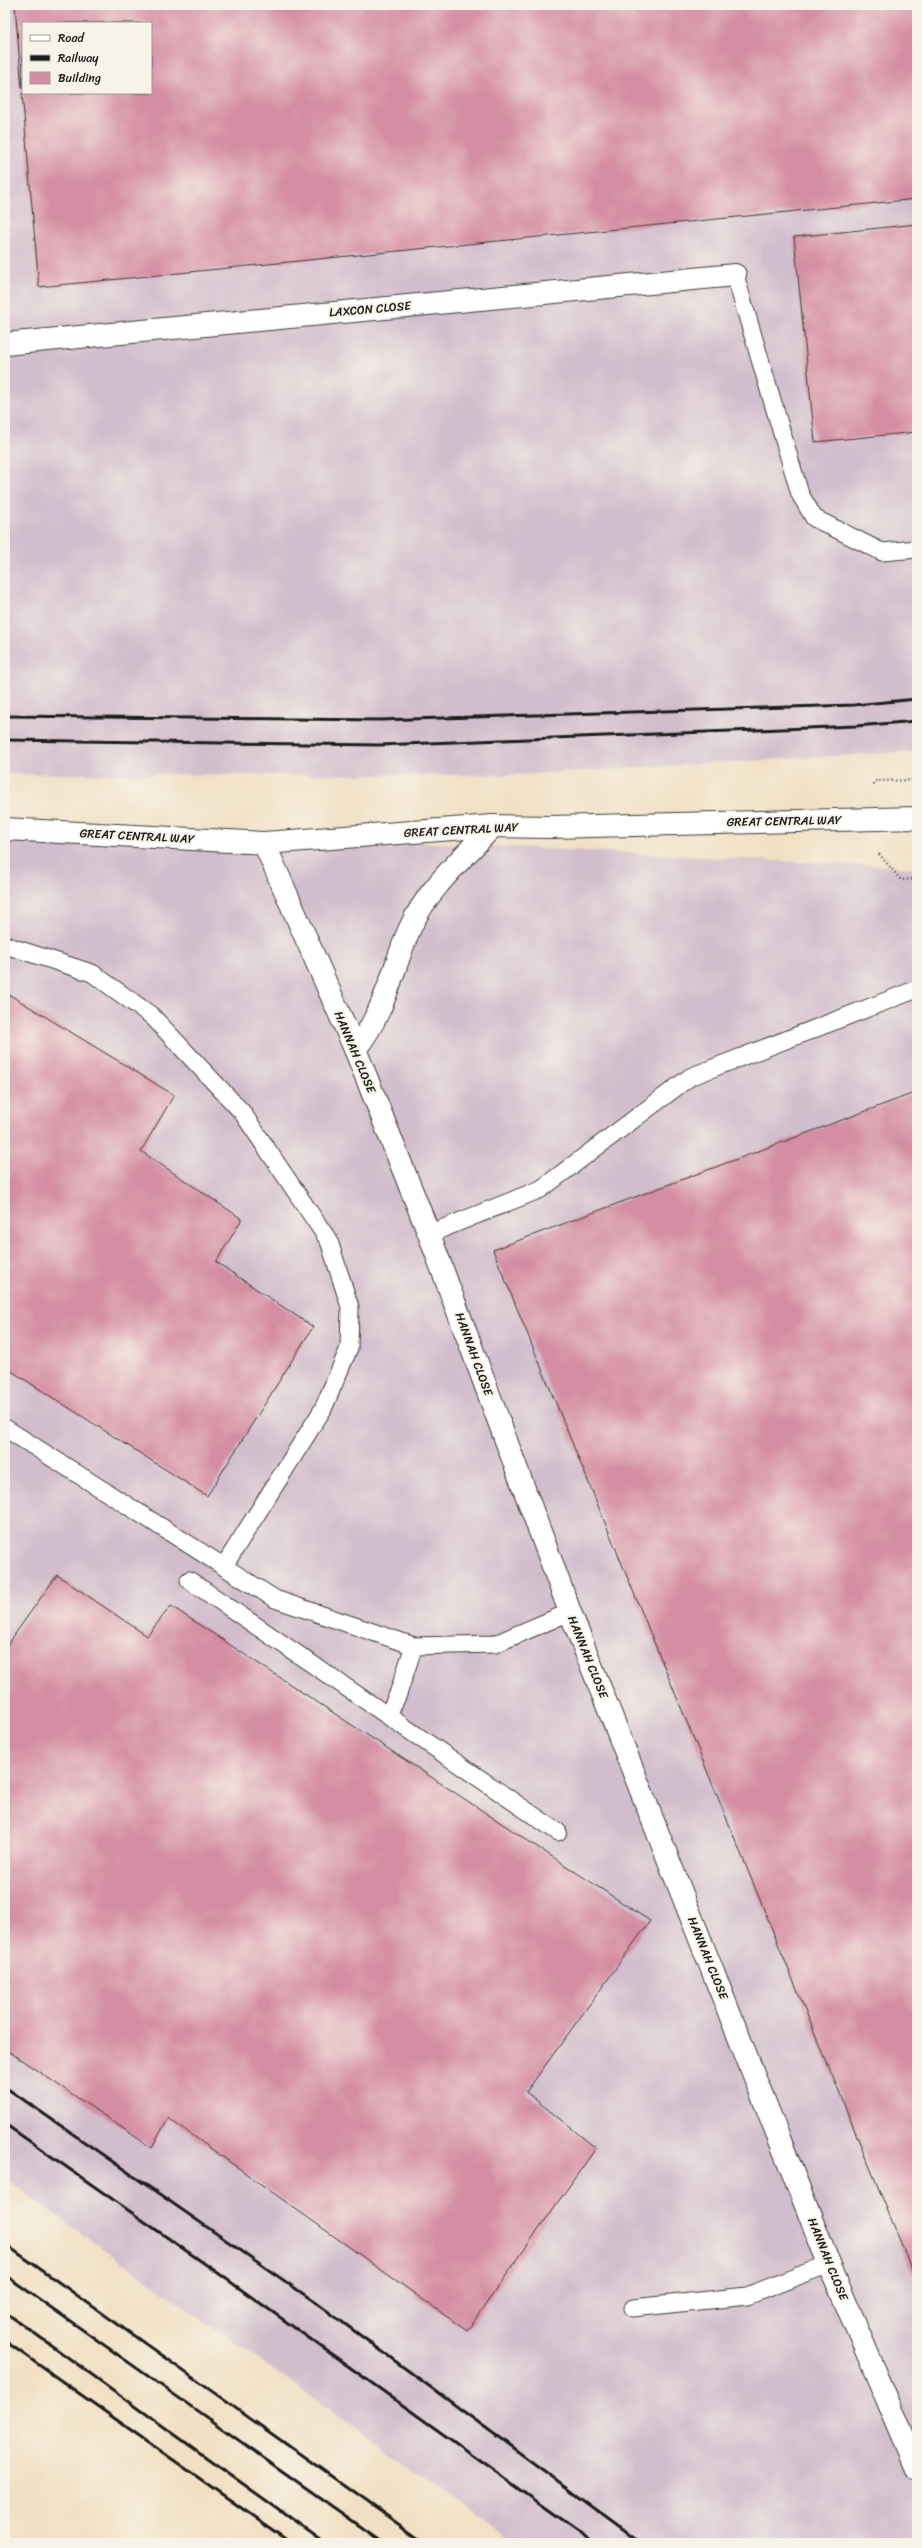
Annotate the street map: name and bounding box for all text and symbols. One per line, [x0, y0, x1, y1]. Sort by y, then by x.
legend [22, 22, 152, 94]
text: Road [58, 27, 85, 49]
text: Railway [58, 47, 99, 69]
text: Building [58, 67, 101, 89]
street label: LAXCON CLOSE [328, 294, 413, 324]
street label: GREAT CENTRAL WAY [726, 809, 843, 833]
street label: GREAT CENTRAL WAY [403, 816, 520, 844]
street label: GREAT CENTRAL WAY [79, 822, 196, 850]
street label: HANNAH CLOSE [328, 1007, 383, 1098]
street label: HANNAH CLOSE [449, 1309, 500, 1400]
street label: HANNAH CLOSE [561, 1612, 615, 1703]
street label: HANNAH CLOSE [681, 1913, 735, 2004]
street label: HANNAH CLOSE [801, 2214, 855, 2305]

